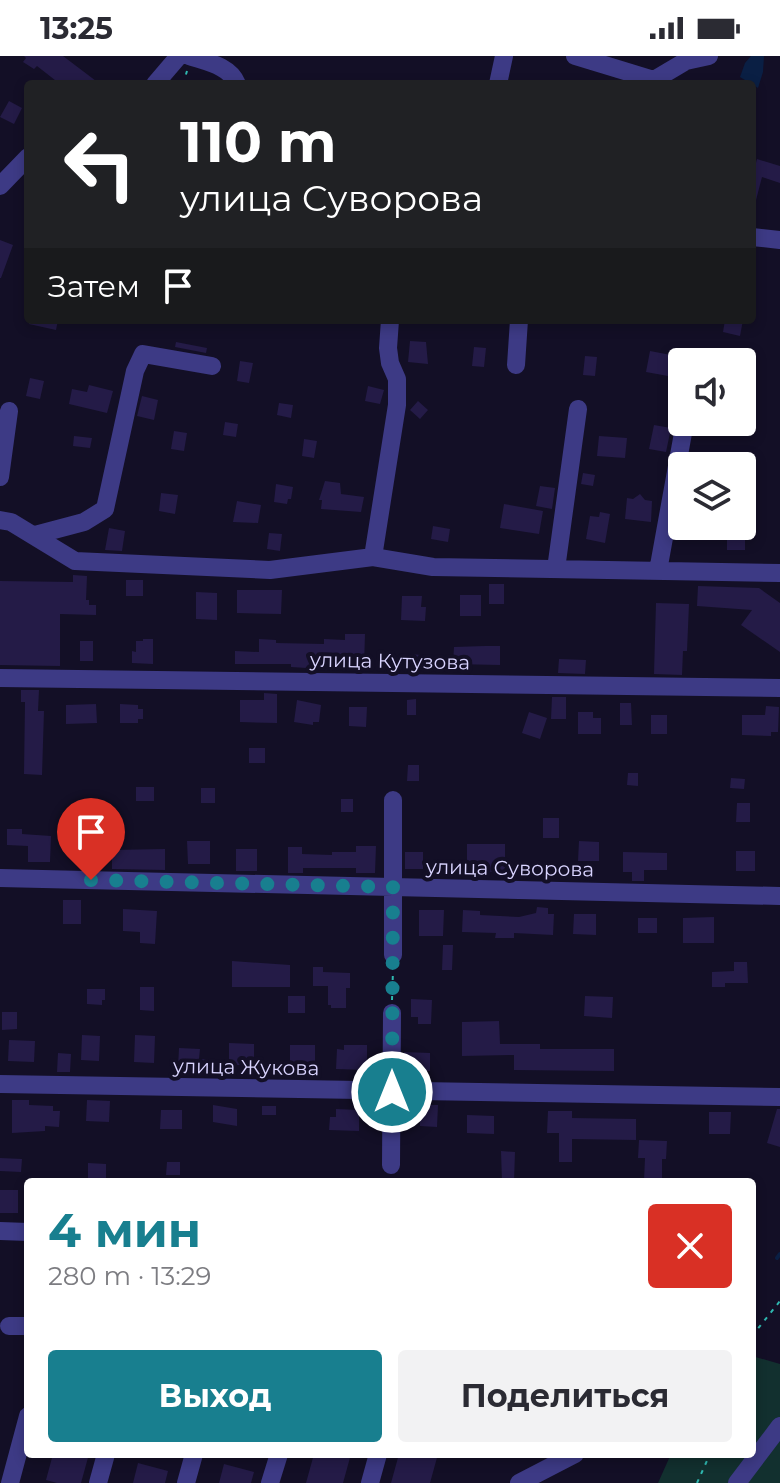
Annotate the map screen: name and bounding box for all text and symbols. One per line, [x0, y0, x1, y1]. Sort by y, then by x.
text: 13:25 [40, 10, 113, 47]
text: 110 m [180, 108, 337, 176]
icon: left [48, 112, 152, 216]
text: улица Суворова [180, 176, 483, 220]
icon: arrive [156, 264, 200, 308]
text: Затем [48, 268, 140, 305]
map controls [668, 348, 756, 540]
button: sound [668, 348, 756, 436]
button: layers [668, 452, 756, 540]
street label: улица Кутузова [309, 648, 470, 674]
pin [57, 798, 125, 880]
icon: arrive [69, 810, 113, 854]
street label: улица Суворова [425, 855, 594, 881]
position arrow [350, 1050, 434, 1134]
street label: улица Жукова [172, 1054, 319, 1080]
text: 4 мин [48, 1201, 201, 1259]
button: close [648, 1204, 732, 1288]
text: 280 m · 13:29 [48, 1260, 211, 1292]
button: Выход [48, 1350, 382, 1442]
button: Поделиться [398, 1350, 732, 1442]

